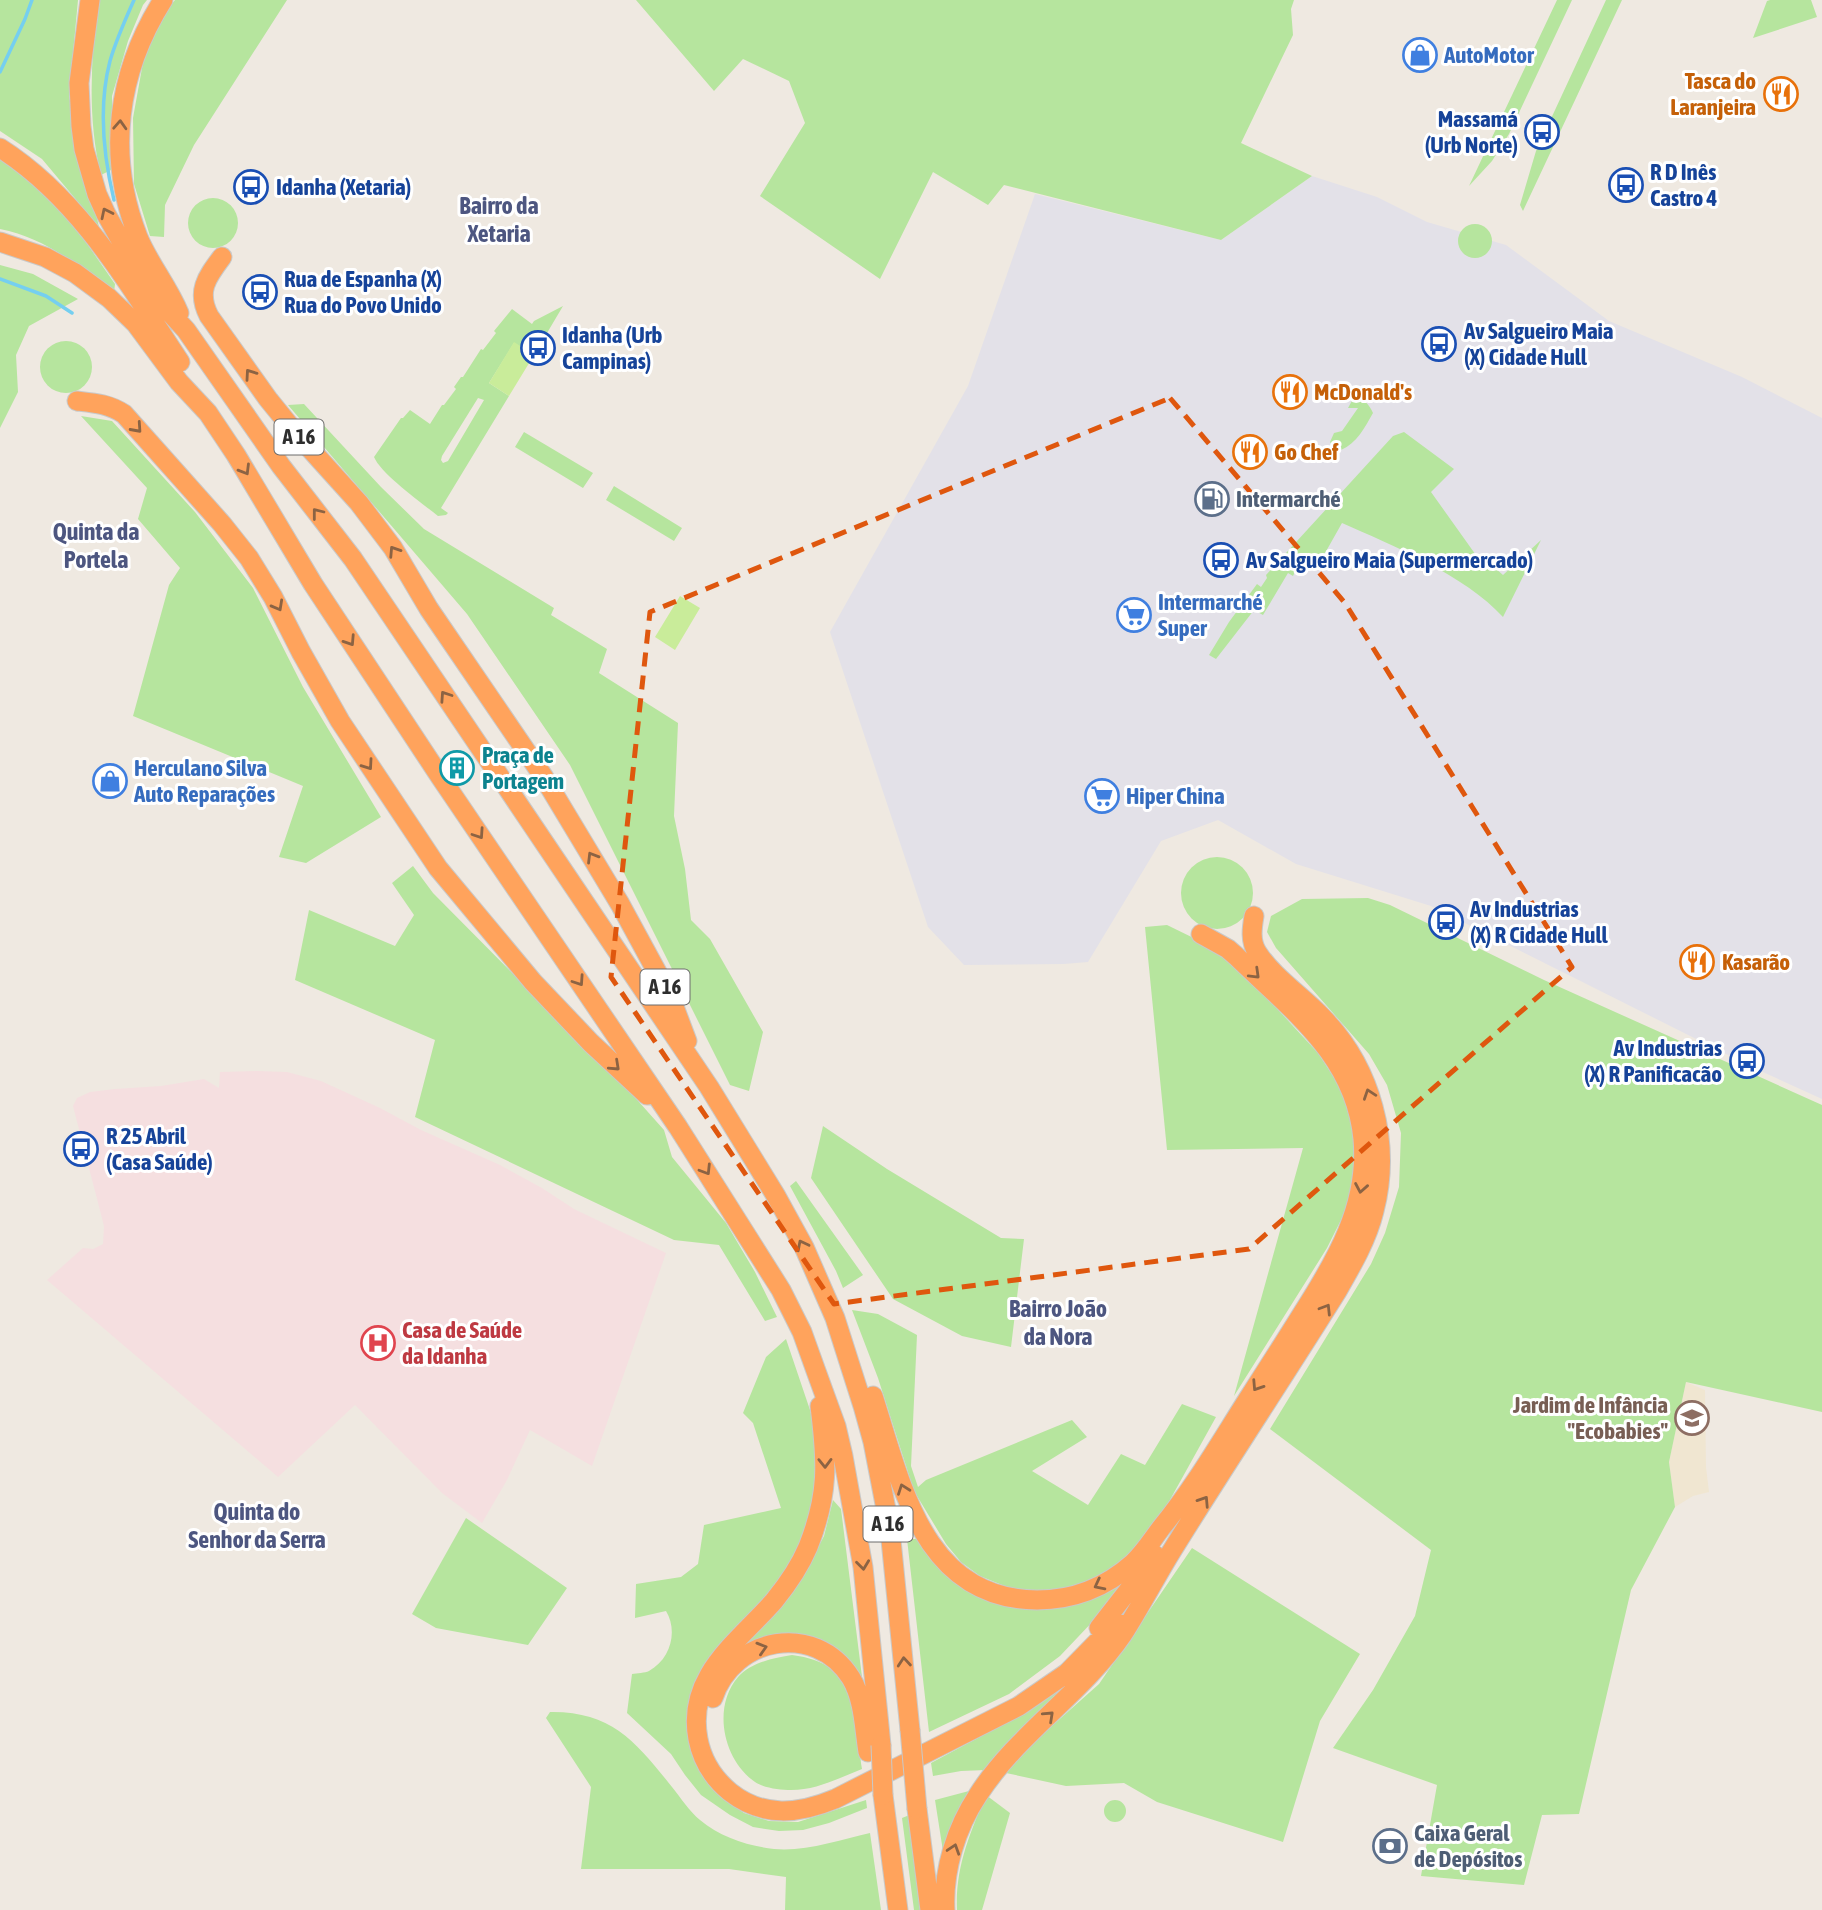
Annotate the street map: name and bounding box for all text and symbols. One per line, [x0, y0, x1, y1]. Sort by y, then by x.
shop icon: AutoMotor [1401, 36, 1439, 74]
place label: AutoMotor [1443, 42, 1535, 68]
place label: Tasca do Laranjeira [1670, 68, 1756, 120]
restaurant icon: Tasca do Laranjeira [1762, 75, 1800, 113]
place label: Massamá (Urb Norte) [1425, 106, 1518, 158]
bus stop icon: Massamá (Urb Norte) [1523, 113, 1561, 151]
one-way arrow [113, 120, 128, 131]
place label: R D Inês Castro 4 [1650, 159, 1718, 211]
bus stop icon: R D Inês Castro 4 [1607, 166, 1645, 204]
bus stop icon: Idanha (Xetaria) [232, 168, 270, 206]
place label: Idanha (Xetaria) [276, 174, 411, 200]
district label: Bairro da Xetaria [459, 192, 539, 247]
one-way arrow [101, 208, 115, 220]
place label: Rua de Espanha (X) Rua do Povo Unido [284, 266, 442, 318]
bus stop icon: Rua de Espanha (X) Rua do Povo Unido [241, 273, 279, 311]
place label: Av Salgueiro Maia (X) Cidade Hull [1463, 318, 1614, 370]
place label: Idanha (Urb Campinas) [562, 322, 662, 374]
bus stop icon: Av Salgueiro Maia (X) Cidade Hull [1420, 325, 1458, 363]
bus stop icon: Idanha (Urb Campinas) [519, 329, 557, 367]
one-way arrow [246, 369, 258, 382]
restaurant icon: McDonald's [1271, 373, 1309, 411]
place label: McDonald's [1314, 379, 1412, 405]
one-way arrow [128, 420, 141, 433]
road number: A 16 [274, 420, 324, 454]
restaurant icon: Go Chef [1231, 433, 1269, 471]
place label: Go Chef [1274, 439, 1339, 465]
one-way arrow [237, 463, 250, 476]
fuel station icon: Intermarché [1193, 480, 1231, 518]
place label: Intermarché [1236, 486, 1341, 512]
one-way arrow [313, 508, 326, 520]
district label: Quinta da Portela [53, 518, 139, 573]
bus stop icon: Av Salgueiro Maia (Supermercado) [1202, 541, 1240, 579]
one-way arrow [389, 545, 402, 558]
place label: Av Salgueiro Maia (Supermercado) [1245, 547, 1533, 573]
place label: Intermarché Super [1158, 589, 1263, 641]
supermarket icon: Intermarché Super [1115, 596, 1153, 634]
one-way arrow [270, 598, 283, 611]
one-way arrow [342, 633, 354, 646]
one-way arrow [441, 691, 454, 704]
place label: Praça de Portagem [482, 742, 564, 794]
building icon: Praça de Portagem [438, 749, 476, 787]
place label: Herculano Silva Auto Reparações [133, 755, 275, 807]
one-way arrow [360, 757, 372, 770]
shop icon: Herculano Silva Auto Reparações [91, 762, 129, 800]
supermarket icon: Hiper China [1083, 777, 1121, 815]
place label: Hiper China [1126, 783, 1225, 809]
one-way arrow [471, 826, 483, 839]
one-way arrow [587, 851, 600, 864]
place label: Av Industrias (X) R Cidade Hull [1469, 896, 1608, 948]
bus stop icon: Av Industrias (X) R Cidade Hull [1427, 903, 1465, 941]
restaurant icon: Kasarão [1678, 943, 1716, 981]
place label: Kasarão [1722, 949, 1790, 975]
one-way arrow [1246, 966, 1259, 979]
road number: A 16 [640, 970, 690, 1004]
one-way arrow [571, 973, 583, 986]
place label: Av Industrias (X) R Panificacão [1584, 1035, 1722, 1087]
bus stop icon: Av Industrias (X) R Panificacão [1728, 1042, 1766, 1080]
one-way arrow [607, 1057, 620, 1070]
one-way arrow [1363, 1089, 1377, 1101]
place label: R 25 Abril (Casa Saúde) [106, 1123, 213, 1175]
bus stop icon: R 25 Abril (Casa Saúde) [62, 1130, 100, 1168]
one-way arrow [697, 1162, 710, 1175]
one-way arrow [1354, 1182, 1369, 1194]
one-way arrow [797, 1240, 811, 1252]
district label: Bairro João da Nora [1009, 1295, 1107, 1350]
one-way arrow [1318, 1303, 1331, 1316]
place label: Casa de Saúde da Idanha [402, 1317, 522, 1369]
hospital icon: Casa de Saúde da Idanha [359, 1324, 397, 1362]
one-way arrow [1252, 1378, 1265, 1391]
place label: Jardim de Infância "Ecobabies" [1512, 1392, 1668, 1444]
school or university icon: Jardim de Infância "Ecobabies" [1673, 1399, 1711, 1437]
one-way arrow [817, 1458, 833, 1469]
one-way arrow [897, 1483, 911, 1495]
one-way arrow [1196, 1495, 1209, 1508]
district label: Quinta do Senhor da Serra [188, 1498, 326, 1553]
road number: A 16 [864, 1506, 912, 1542]
one-way arrow [855, 1559, 870, 1571]
one-way arrow [1094, 1577, 1106, 1591]
one-way arrow [756, 1641, 768, 1656]
one-way arrow [897, 1656, 912, 1667]
one-way arrow [1041, 1711, 1054, 1724]
place label: Caixa Geral de Depósitos [1414, 1820, 1522, 1872]
bank icon: Caixa Geral de Depósitos [1371, 1827, 1409, 1865]
one-way arrow [945, 1844, 960, 1856]

